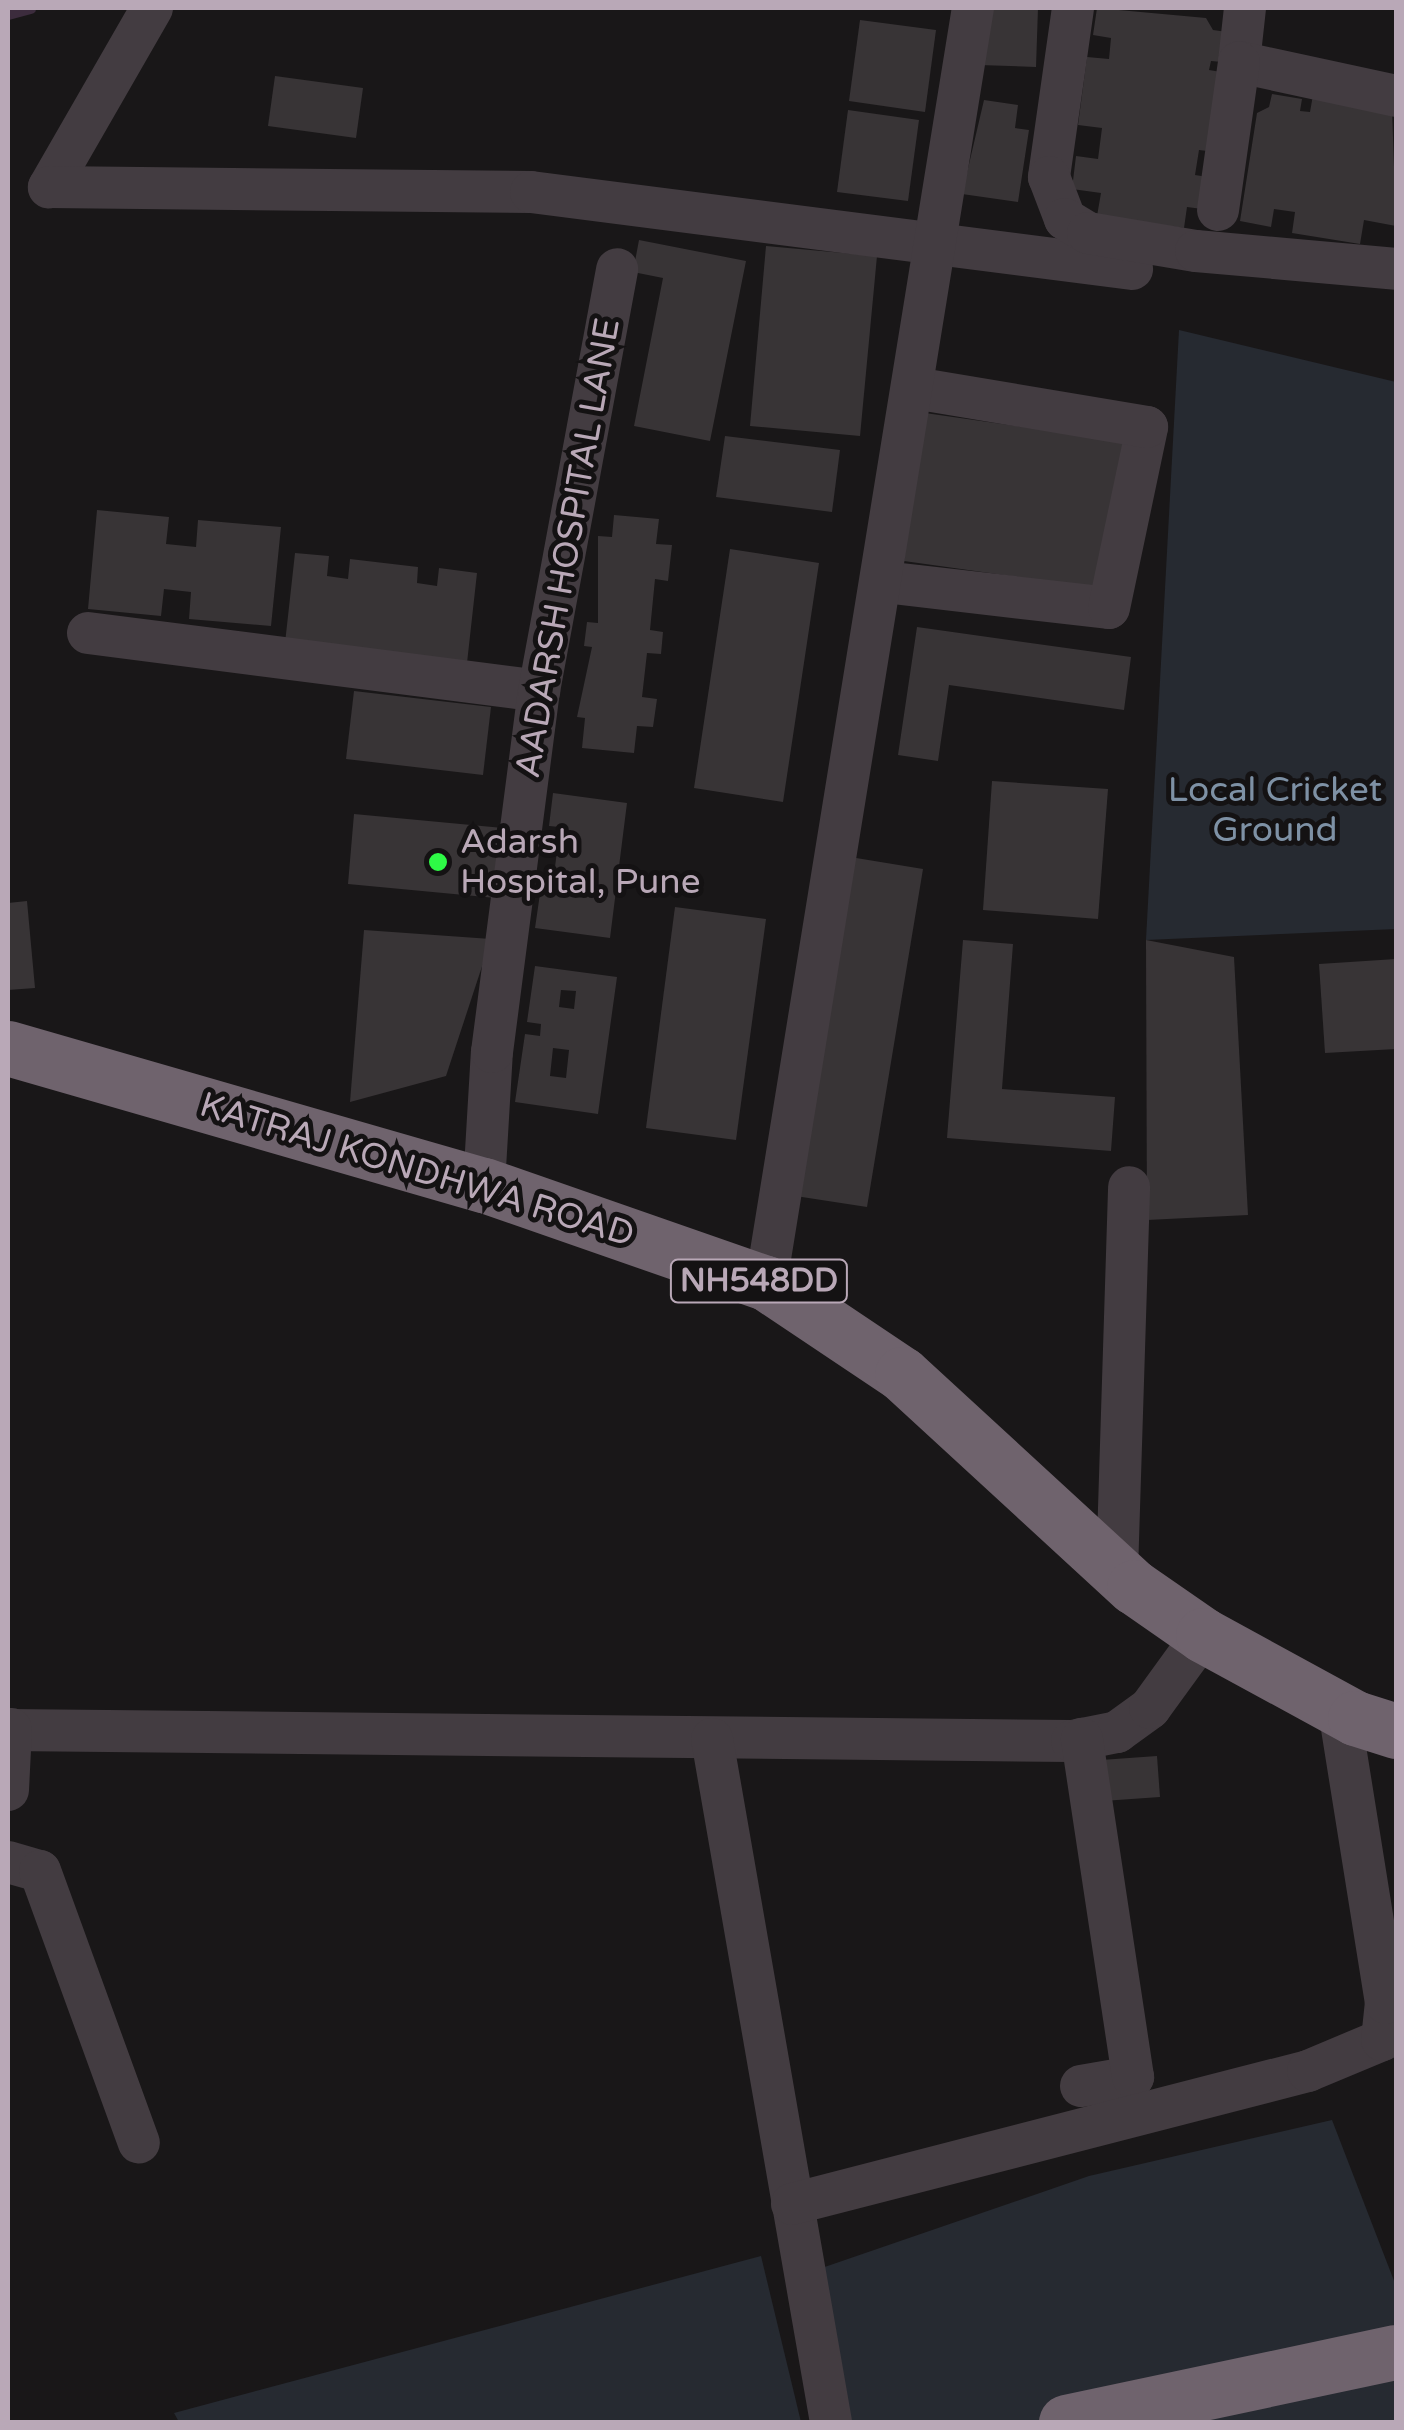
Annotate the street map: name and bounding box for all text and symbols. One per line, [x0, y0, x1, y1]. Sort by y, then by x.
street label: AADARSH HOSPITAL LANE [507, 315, 629, 781]
park label: Local Cricket Ground [1168, 769, 1382, 851]
place label: Adarsh Hospital, Pune [460, 821, 700, 903]
marker: Adarsh Hospital, Pune [425, 849, 451, 875]
street label: KATRAJ KONDHWA ROAD [195, 1084, 639, 1256]
road number: NH548DD [669, 1254, 849, 1308]

